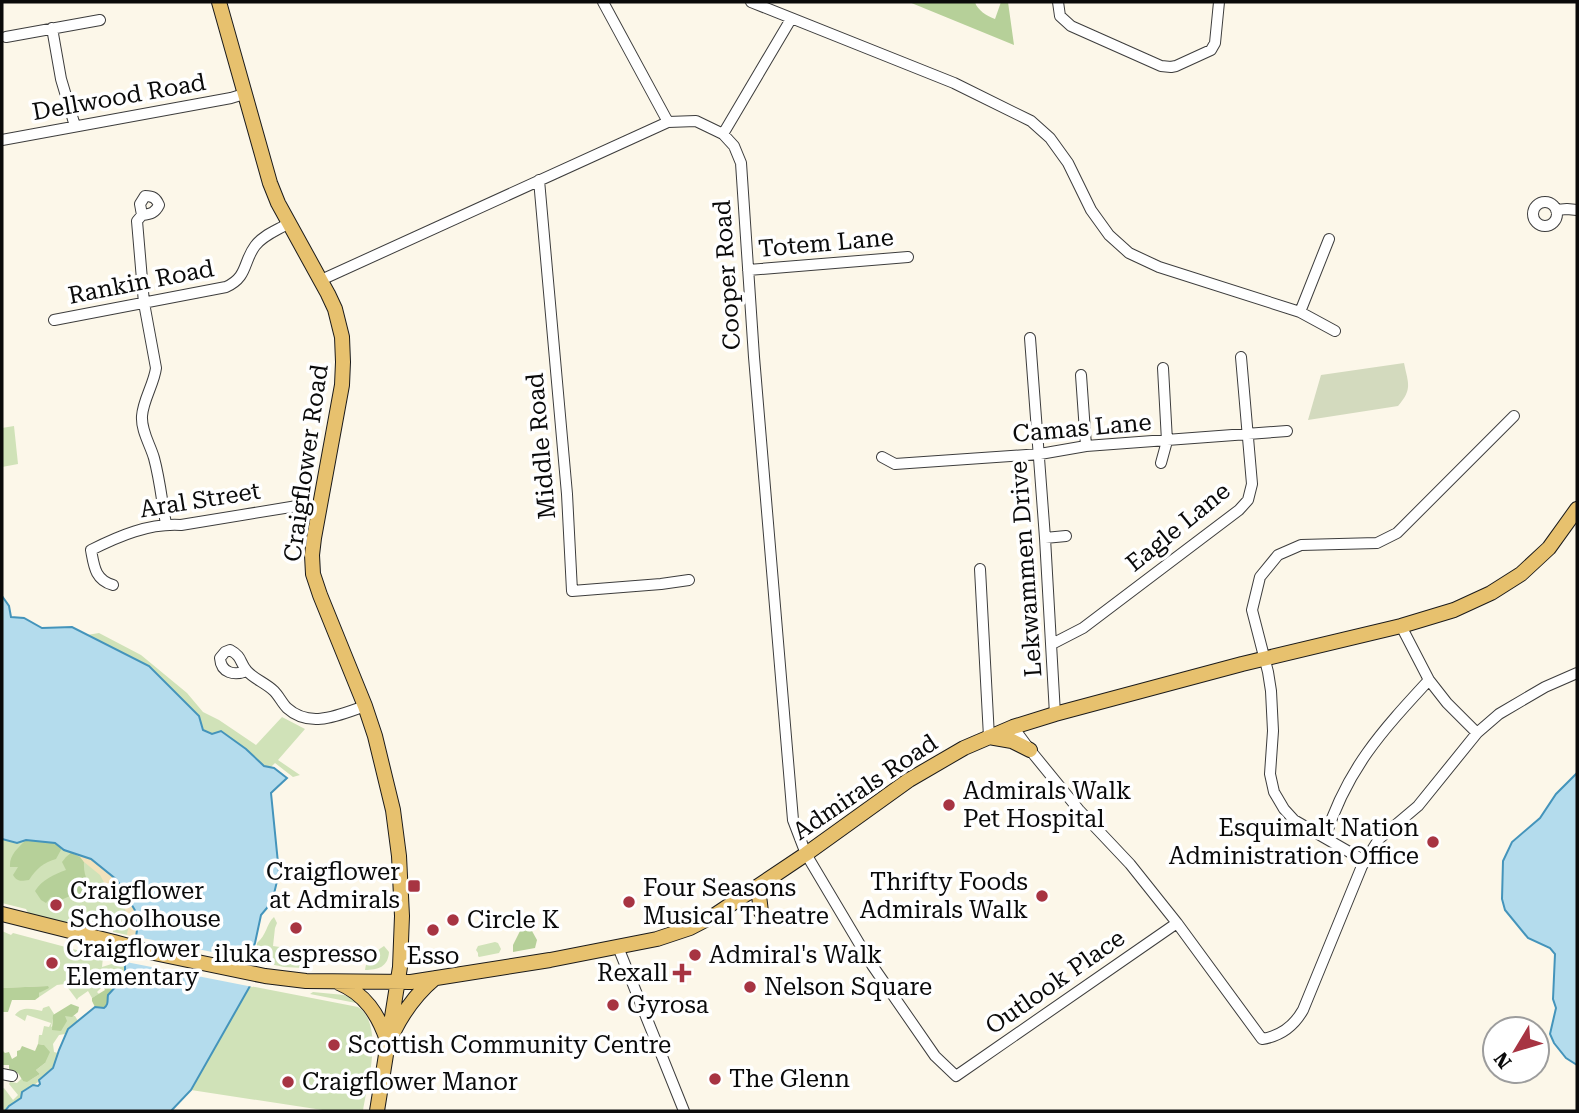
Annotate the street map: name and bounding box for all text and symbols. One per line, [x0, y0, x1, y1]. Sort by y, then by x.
street label: Dellwood Road [30, 68, 208, 126]
street label: Cooper Road [708, 199, 746, 351]
street label: Totem Lane [757, 223, 895, 263]
street label: Rankin Road [66, 254, 216, 310]
street label: Craigflower Road [278, 362, 334, 564]
street label: Middle Road [521, 372, 561, 520]
street label: Camas Lane [1011, 408, 1153, 448]
street label: Lekwammen Drive [1004, 460, 1048, 678]
street label: Aral Street [138, 477, 262, 523]
street label: Eagle Lane [1120, 477, 1236, 577]
street label: Admirals Road [787, 728, 943, 846]
place label: Admirals Walk Pet Hospital [963, 777, 1131, 833]
marker: Admirals Walk Pet Hospital [941, 797, 957, 813]
place label: Esquimalt Nation Administration Office [1169, 814, 1419, 870]
marker: Esquimalt Nation Administration Office [1425, 834, 1441, 850]
place label: Craigflower at Admirals [266, 858, 400, 914]
place label: Thrifty Foods Admirals Walk [860, 868, 1028, 924]
place label: Four Seasons Musical Theatre [643, 874, 829, 930]
place label: Craigflower Schoolhouse [70, 877, 221, 933]
marker: Craigflower at Admirals [406, 878, 422, 894]
marker: Thrifty Foods Admirals Walk [1034, 888, 1050, 904]
marker: Four Seasons Musical Theatre [621, 894, 637, 910]
marker: Craigflower Schoolhouse [48, 897, 64, 913]
place label: Circle K [467, 906, 560, 934]
marker: Circle K [445, 912, 461, 928]
marker: iluka espresso [288, 920, 304, 936]
marker: Esso [425, 922, 441, 938]
street label: Outlook Place [980, 924, 1130, 1040]
place label: Craigflower Elementary [66, 935, 200, 991]
place label: iluka espresso [214, 940, 378, 968]
place label: Admiral's Walk [709, 941, 882, 969]
place label: Esso [407, 942, 459, 970]
marker: Admiral's Walk [687, 947, 703, 963]
marker: Craigflower Elementary [44, 955, 60, 971]
place label: Rexall [597, 959, 668, 987]
marker: Rexall [674, 965, 690, 981]
place label: Nelson Square [764, 973, 932, 1001]
marker: Nelson Square [742, 979, 758, 995]
place label: Gyrosa [627, 991, 709, 1019]
marker: Gyrosa [605, 997, 621, 1013]
north arrow [1481, 1015, 1551, 1085]
place label: Scottish Community Centre [348, 1031, 671, 1059]
marker: Scottish Community Centre [326, 1037, 342, 1053]
text: N [1489, 1047, 1517, 1073]
place label: The Glenn [729, 1065, 850, 1093]
place label: Craigflower Manor [302, 1068, 518, 1096]
marker: The Glenn [707, 1071, 723, 1087]
marker: Craigflower Manor [280, 1074, 296, 1090]

